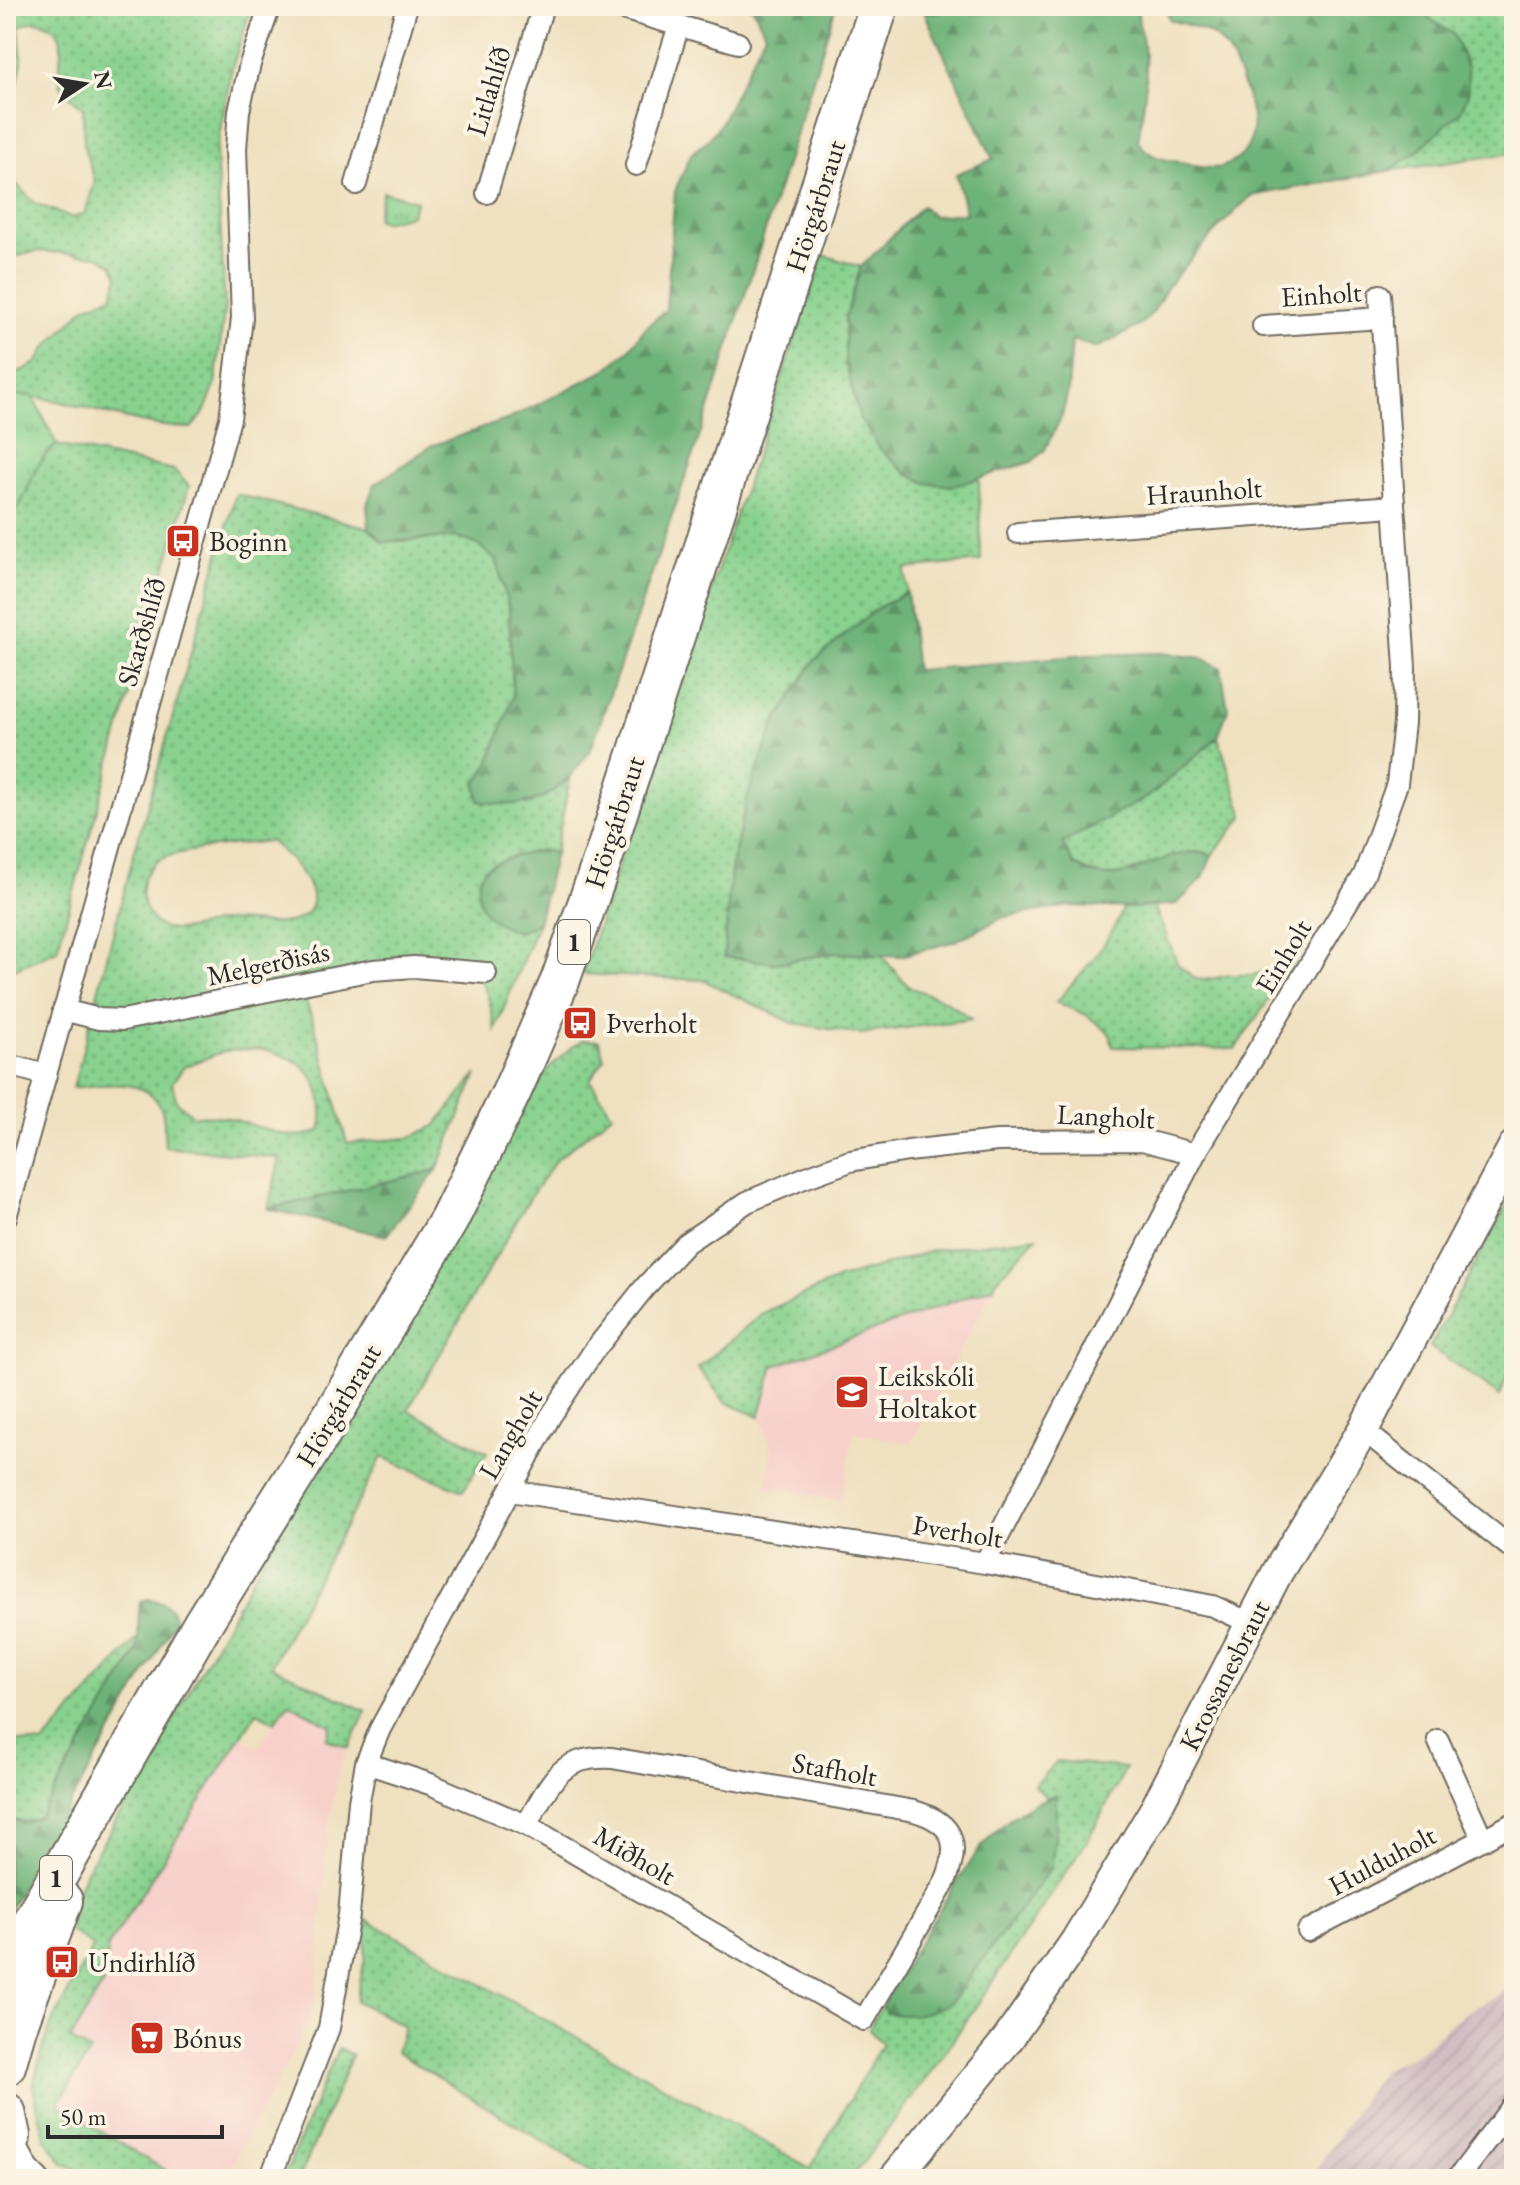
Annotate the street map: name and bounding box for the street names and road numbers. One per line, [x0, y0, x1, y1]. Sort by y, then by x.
street label: Litlahlíð [457, 42, 519, 140]
street label: Hörgárbraut [777, 135, 853, 277]
street label: Einholt [1279, 273, 1363, 315]
street label: Hraunholt [1145, 469, 1263, 513]
street label: Skarðshlíð [108, 574, 174, 690]
street label: Hörgárbraut [576, 751, 652, 893]
street label: Einholt [1247, 912, 1319, 1000]
road number: 1 [558, 920, 590, 964]
street label: Melgerðisás [203, 932, 333, 994]
street label: Langholt [1056, 1095, 1156, 1137]
street label: Hörgárbraut [287, 1337, 389, 1473]
street label: Langholt [470, 1382, 550, 1485]
street label: Þverholt [910, 1506, 1006, 1556]
street label: Krossanesbraut [1171, 1593, 1278, 1757]
street label: Stafholt [790, 1744, 880, 1794]
street label: Miðholt [587, 1817, 683, 1893]
street label: Hulduholt [1322, 1817, 1442, 1903]
road number: 1 [40, 1856, 72, 1900]

